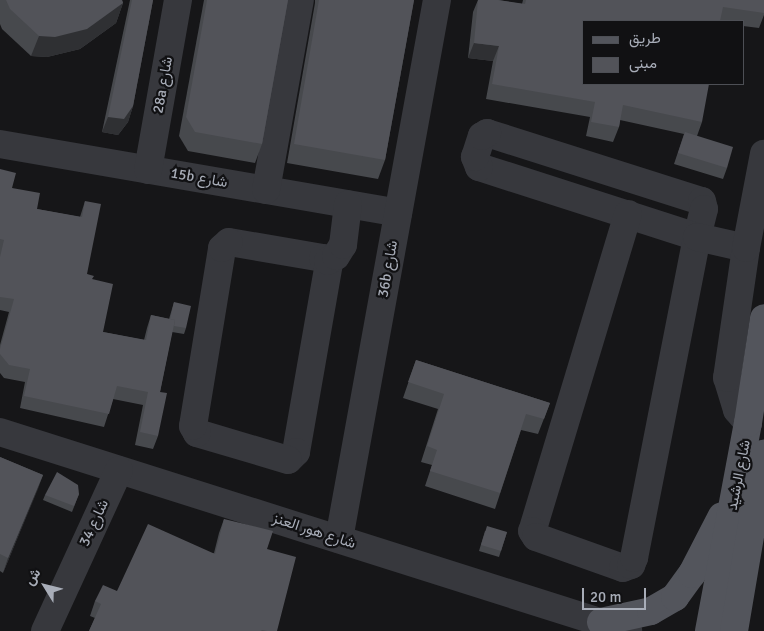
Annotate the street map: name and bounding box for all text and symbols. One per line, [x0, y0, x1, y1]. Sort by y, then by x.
legend [582, 20, 744, 85]
text: طريق [629, 29, 661, 47]
text: مبنى [629, 54, 657, 72]
street label: 28a شارع [149, 55, 177, 115]
street label: 15b شارع [169, 164, 229, 192]
street label: 36b شارع [374, 239, 402, 299]
street label: شارع الرشيد [723, 438, 755, 512]
street label: شارع 34 [75, 497, 113, 549]
street label: شارع هور العنز [270, 509, 358, 553]
north arrow [20, 561, 70, 611]
text: ش [21, 565, 44, 589]
scale bar [584, 578, 648, 610]
text: 20 m [590, 588, 621, 606]

